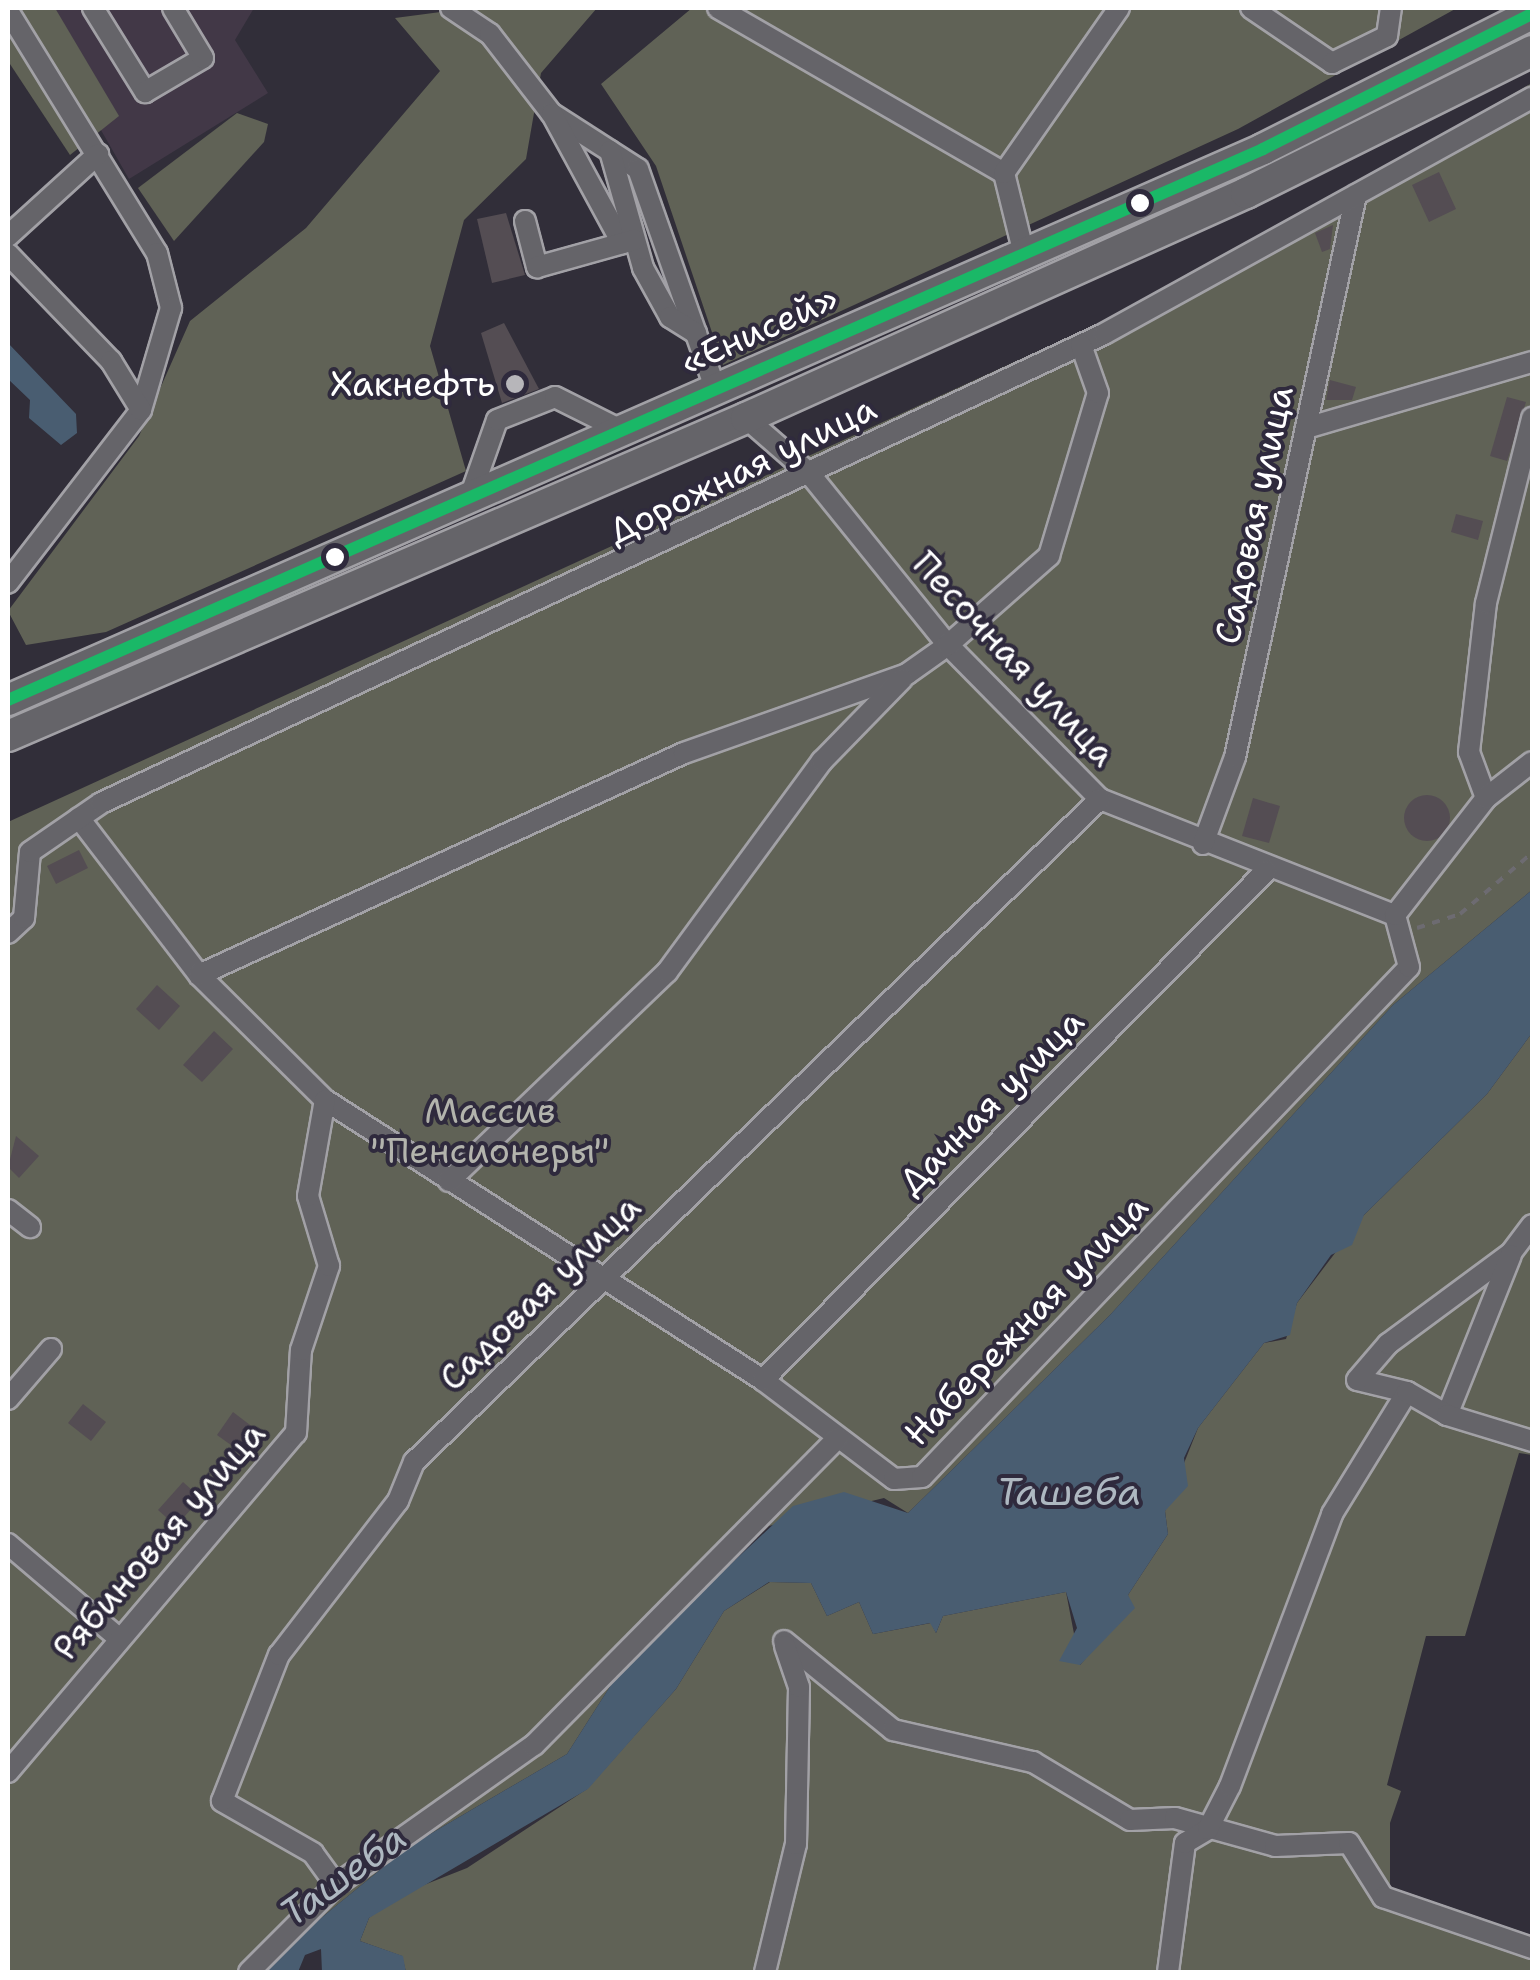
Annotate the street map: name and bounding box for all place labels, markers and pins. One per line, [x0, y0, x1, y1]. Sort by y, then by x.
unlabelled marker [1130, 193, 1150, 213]
place label: Хакнефть [330, 363, 495, 405]
marker: Хакнефть [504, 373, 526, 395]
unlabelled marker [325, 547, 345, 567]

